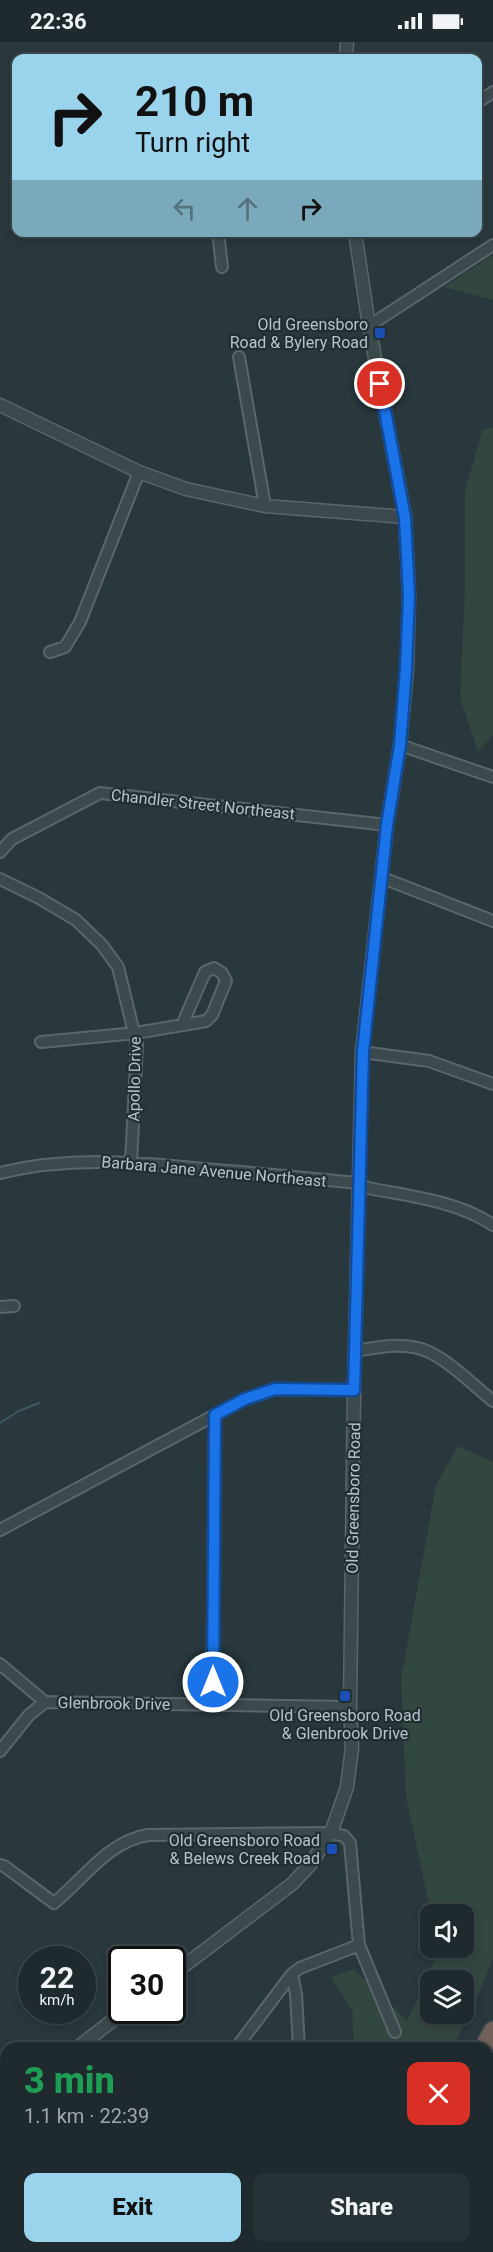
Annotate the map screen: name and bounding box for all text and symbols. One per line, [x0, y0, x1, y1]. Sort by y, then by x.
text: 22:36 [30, 9, 87, 34]
text: 210 m [135, 77, 254, 126]
icon: right [36, 78, 114, 156]
text: Turn right [135, 127, 250, 159]
icon: left [168, 192, 201, 225]
icon: ahead [231, 192, 264, 225]
icon: right [294, 192, 327, 225]
place label: Old Greensboro Road & Bylery Road [230, 315, 368, 352]
marker: Old Greensboro Road & Bylery Road [373, 326, 387, 340]
pin [354, 358, 405, 409]
icon: arrive [363, 367, 396, 400]
street label: Chandler Street Northeast [110, 785, 296, 824]
street label: Apollo Drive [124, 1036, 145, 1122]
street label: Barbara Jane Avenue Northeast [101, 1152, 327, 1191]
street label: Old Greensboro Road [343, 1422, 364, 1574]
position arrow [181, 1650, 245, 1714]
marker: Old Greensboro Road & Glenbrook Drive [338, 1689, 352, 1703]
street label: Glenbrook Drive [58, 1693, 170, 1714]
place label: Old Greensboro Road & Glenbrook Drive [269, 1706, 421, 1743]
place label: Old Greensboro Road & Belews Creek Road [169, 1831, 320, 1868]
marker: Old Greensboro Road & Belews Creek Road [325, 1842, 339, 1856]
map controls [420, 1904, 474, 2024]
button: sound [420, 1904, 474, 1958]
speed limit sign: 30 [108, 1946, 186, 2024]
text: 22 [40, 1960, 74, 1995]
button: layers [420, 1970, 474, 2024]
text: km/h [39, 1991, 75, 2009]
text: 3 min [24, 2060, 115, 2102]
button: close [407, 2062, 470, 2125]
text: 1.1 km · 22:39 [24, 2104, 149, 2128]
button: Exit [24, 2173, 241, 2242]
button: Share [253, 2173, 470, 2242]

